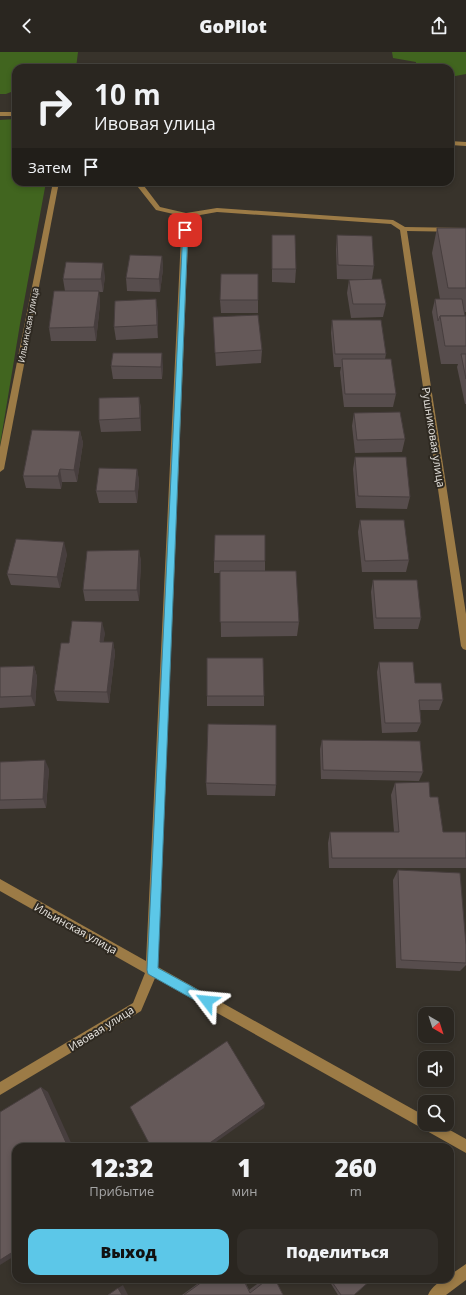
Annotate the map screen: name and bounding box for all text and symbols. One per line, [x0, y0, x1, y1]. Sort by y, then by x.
text: GoPilot [199, 14, 267, 38]
icon: back [16, 15, 38, 37]
icon: share [428, 15, 450, 37]
text: 10 m [94, 75, 161, 113]
icon: right [28, 80, 80, 132]
text: Ивовая улица [94, 111, 216, 135]
icon: arrive [80, 156, 102, 178]
text: Затем [28, 157, 72, 177]
pin [168, 213, 202, 247]
icon: arrive [174, 219, 196, 241]
street label: Ильинская улица [14, 286, 42, 364]
street label: Рушниковая улица [419, 386, 449, 488]
street label: Ильинская улица [32, 899, 120, 957]
position arrow [186, 980, 228, 1022]
street label: Ивовая улица [65, 1002, 137, 1054]
north arrow [418, 1007, 454, 1043]
map controls [418, 1007, 454, 1131]
button: sound [418, 1051, 454, 1087]
button: search [418, 1095, 454, 1131]
text: 12:32 [90, 1151, 153, 1184]
text: 1 [237, 1151, 251, 1184]
text: 260 [335, 1151, 377, 1184]
text: Прибытие [89, 1182, 154, 1200]
text: мин [231, 1182, 257, 1200]
text: m [350, 1182, 362, 1200]
button: Выход [28, 1229, 229, 1275]
button: Поделиться [237, 1229, 438, 1275]

